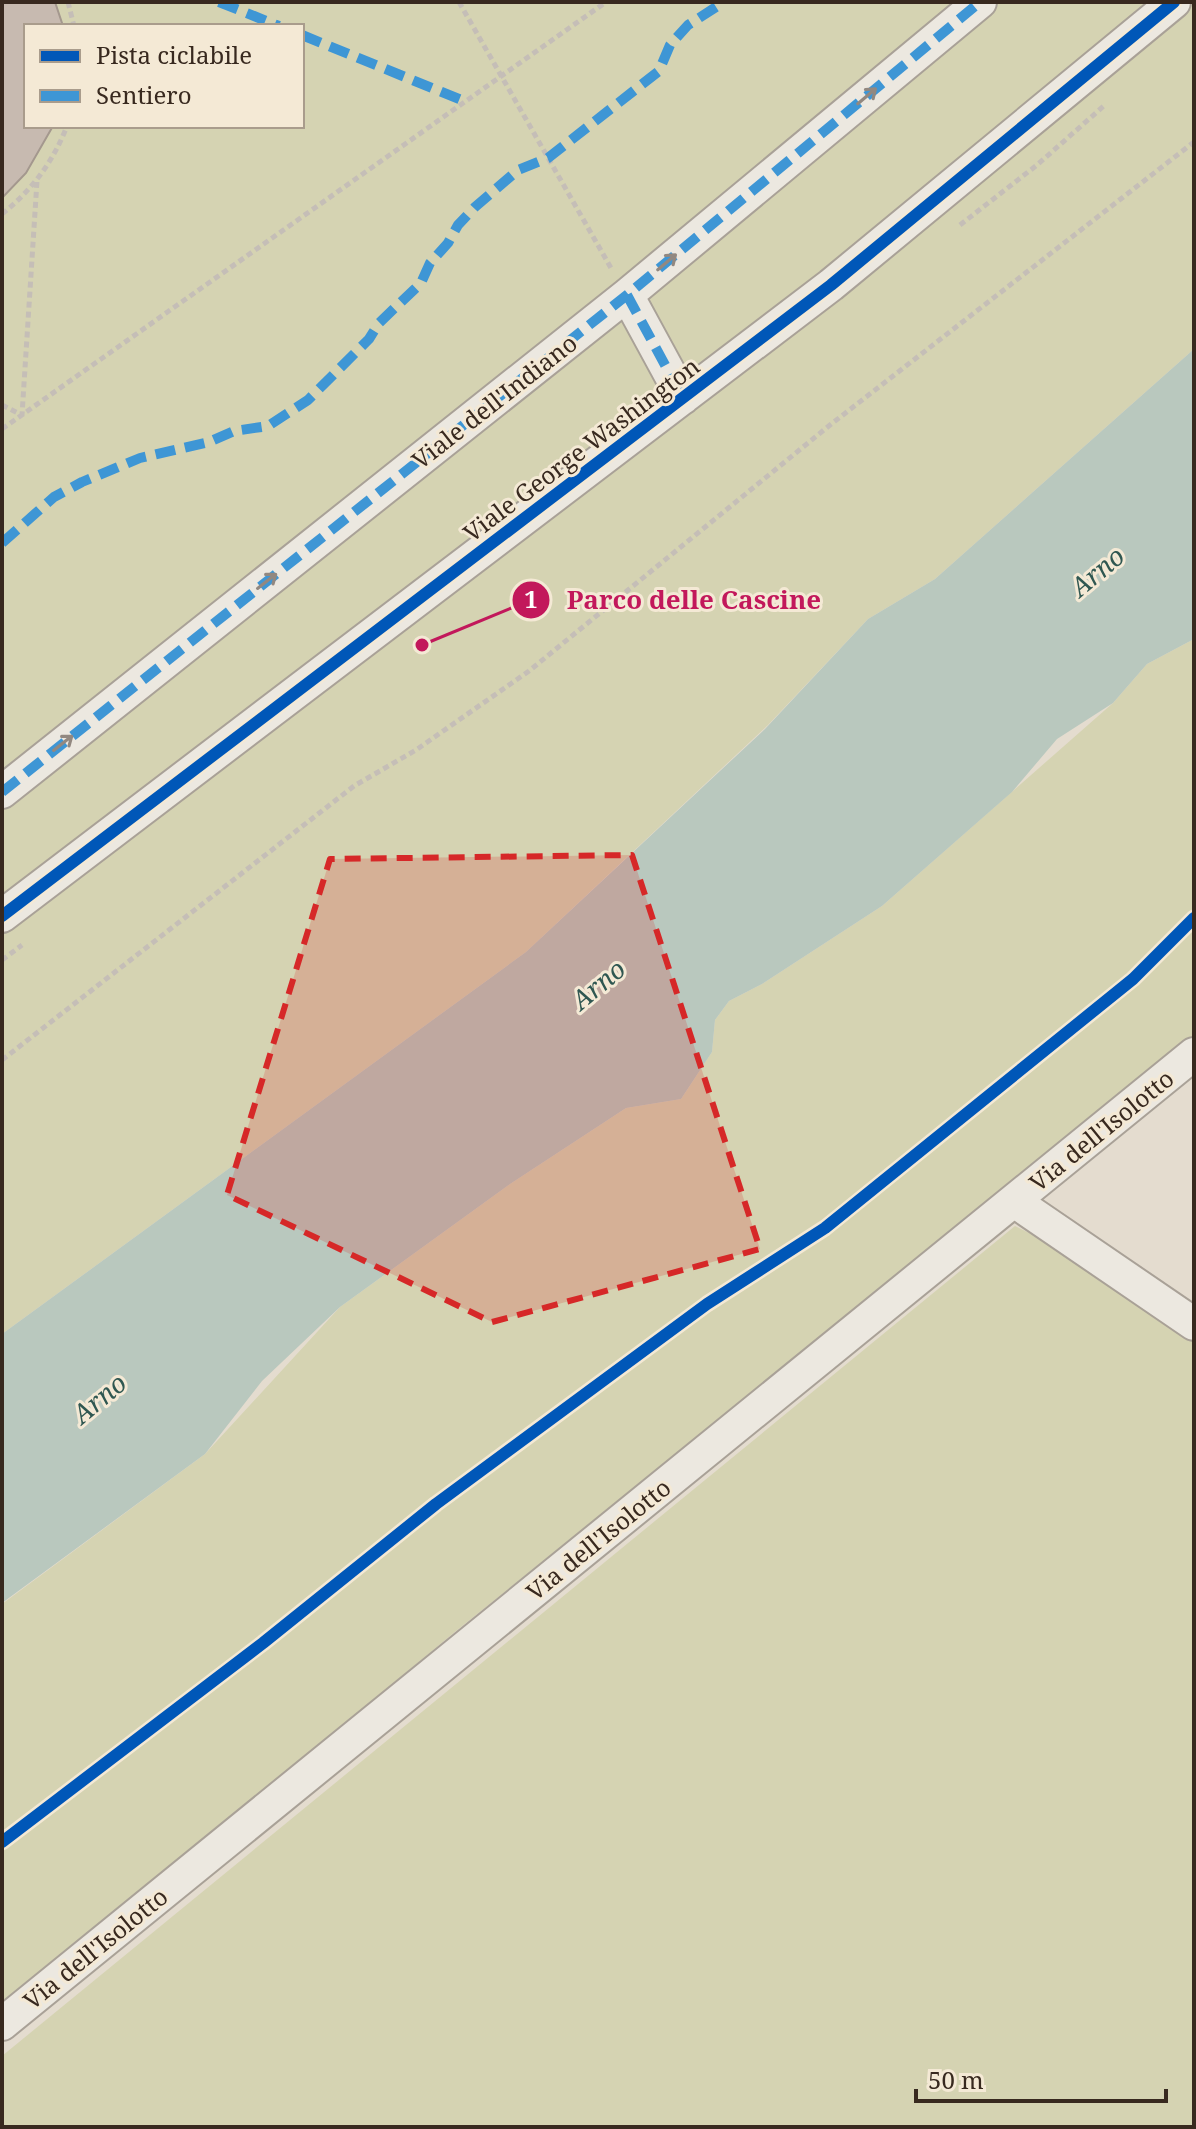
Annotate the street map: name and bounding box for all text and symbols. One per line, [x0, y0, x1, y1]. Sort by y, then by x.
legend [24, 24, 304, 128]
text: Pista ciclabile [96, 38, 252, 71]
text: Sentiero [96, 78, 192, 111]
one-way arrow [856, 87, 876, 105]
one-way arrow [656, 253, 676, 271]
street label: Viale dell'Indiano [405, 326, 583, 476]
street label: Viale George Washington [456, 349, 706, 549]
water label: Arno [1061, 538, 1132, 606]
one-way arrow [256, 573, 277, 590]
callout: Parco delle Cascine [511, 575, 837, 625]
text: Parco delle Cascine [567, 581, 821, 617]
text: 1 [524, 582, 538, 615]
one-way arrow [52, 735, 73, 752]
water label: Arno [562, 951, 633, 1019]
street label: Via dell'Isolotto [1022, 1062, 1180, 1198]
water label: Arno [63, 1365, 134, 1433]
street label: Via dell'Isolotto [519, 1471, 677, 1607]
street label: Via dell'Isolotto [16, 1880, 174, 2016]
scale bar [916, 2053, 1166, 2103]
text: 50 m [928, 2063, 984, 2096]

